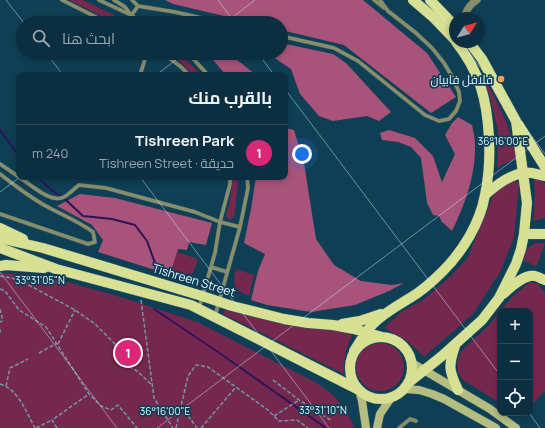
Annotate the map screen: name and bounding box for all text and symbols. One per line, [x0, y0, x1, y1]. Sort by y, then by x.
north arrow [449, 12, 485, 48]
search box [16, 16, 288, 60]
icon: search [30, 27, 52, 49]
text: ابحث هنا [62, 28, 115, 49]
place label: فلافل فابيان [431, 71, 493, 88]
marker: فلافل فابيان [496, 74, 506, 84]
text: بالقرب منك [188, 86, 272, 109]
text: Tishreen Park [135, 130, 234, 151]
text: 36°16'00"E [478, 134, 528, 148]
text: 240 m [32, 144, 68, 162]
text: 1 [256, 144, 262, 162]
your location [292, 144, 312, 164]
text: حديقة · Tishreen Street [99, 154, 234, 172]
street label: Tishreen Street [150, 259, 238, 301]
text: 33°31'05"N [15, 273, 65, 287]
map controls [497, 308, 533, 416]
button: + [497, 308, 533, 344]
pin: 1 [115, 338, 141, 368]
button: − [497, 344, 533, 380]
button: locate [497, 380, 533, 416]
text: 33°31'10"N [299, 403, 347, 417]
text: 36°16'00"E [140, 404, 190, 418]

